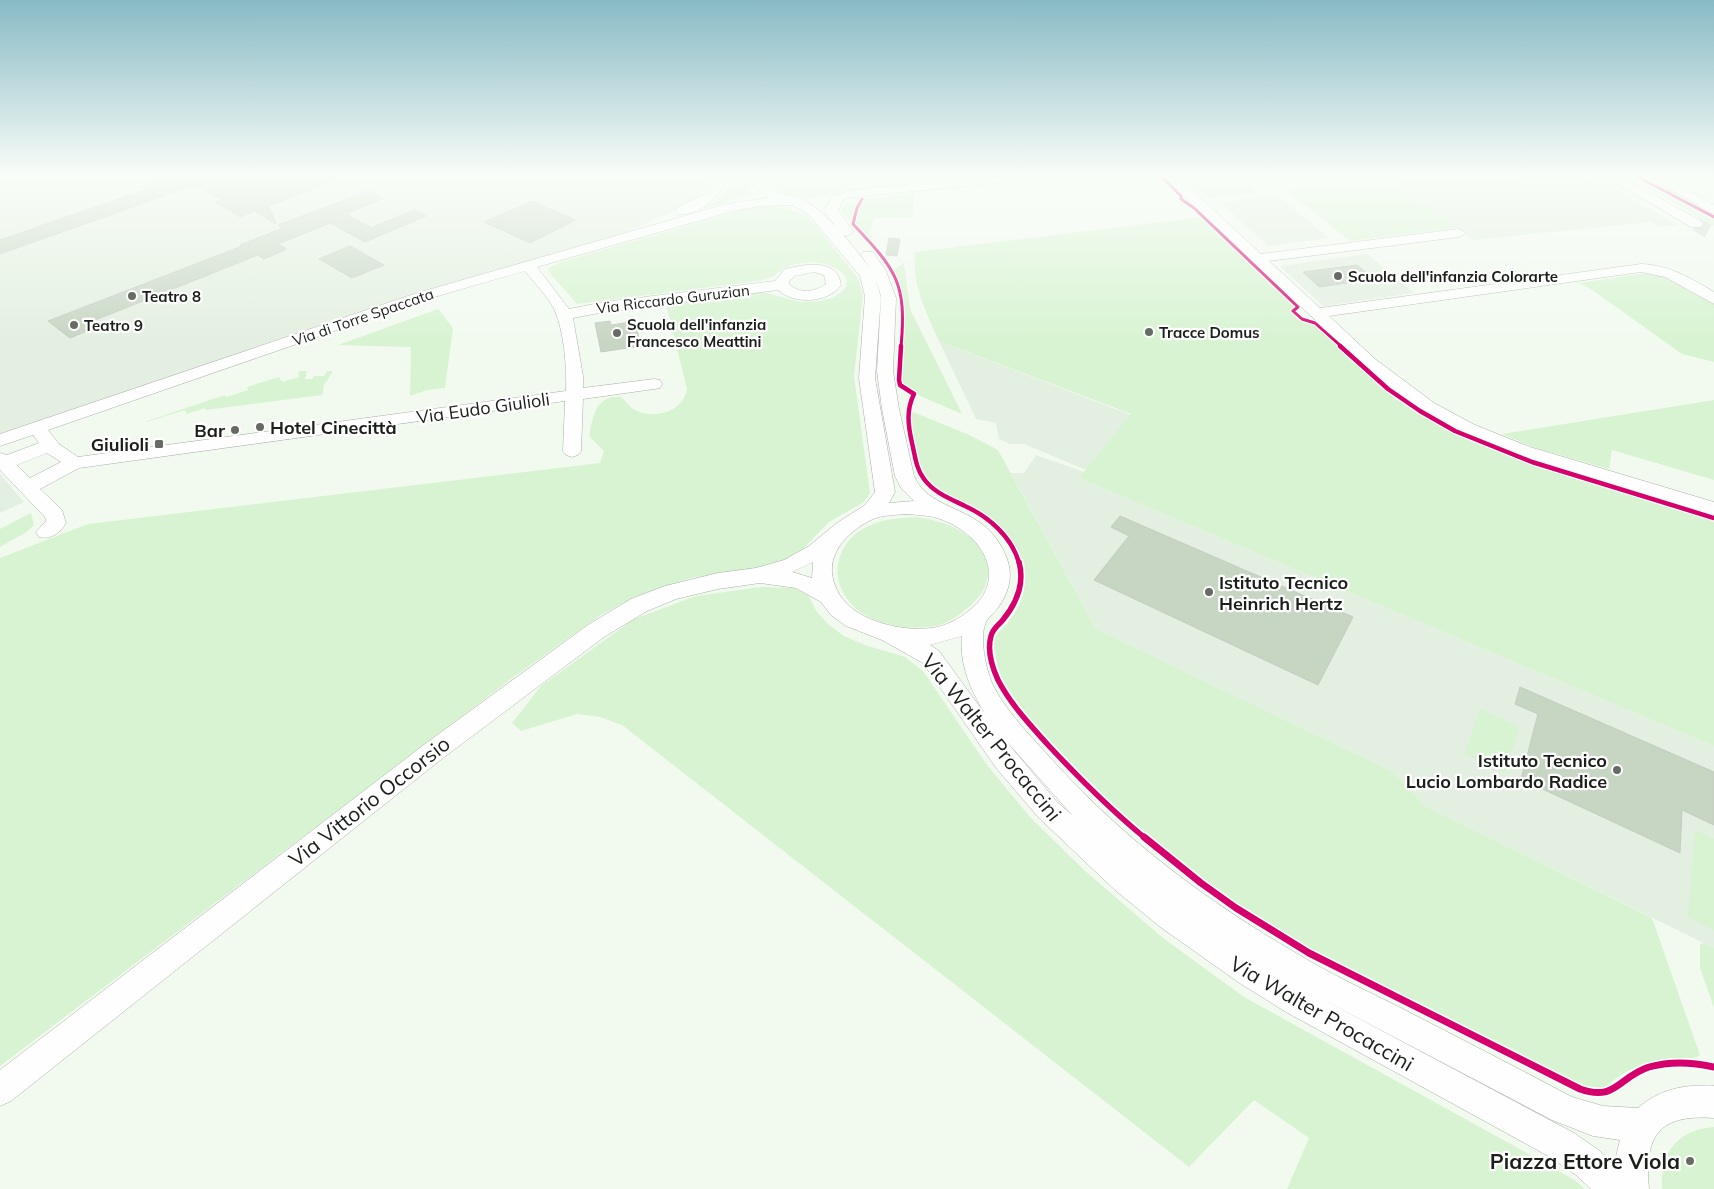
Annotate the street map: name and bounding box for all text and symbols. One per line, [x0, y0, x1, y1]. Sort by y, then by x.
place label: Scuola dell'infanzia Colorarte [1348, 267, 1558, 286]
marker: Scuola dell'infanzia Colorarte [1332, 270, 1344, 282]
street label: Via Riccardo Guruzian [595, 280, 751, 318]
street label: Via di Torre Spaccata [290, 284, 436, 350]
place label: Teatro 8 [142, 287, 201, 306]
marker: Teatro 8 [126, 290, 138, 302]
place label: Scuola dell'infanzia Francesco Meattini [627, 315, 766, 351]
place label: Teatro 9 [84, 316, 143, 335]
marker: Teatro 9 [68, 319, 80, 331]
place label: Tracce Domus [1159, 323, 1260, 342]
marker: Tracce Domus [1143, 326, 1155, 338]
marker: Scuola dell'infanzia Francesco Meattini [611, 327, 623, 339]
street label: Via Eudo Giulioli [415, 387, 551, 429]
place label: Hotel Cinecittà [270, 416, 397, 439]
place label: Bar [194, 419, 226, 442]
marker: Hotel Cinecittà [254, 421, 266, 433]
marker: Bar [229, 424, 241, 436]
place label: Giulioli [91, 433, 149, 456]
marker: Giulioli [153, 438, 165, 450]
place label: Istituto Tecnico Heinrich Hertz [1219, 571, 1348, 615]
marker: Istituto Tecnico Heinrich Hertz [1203, 586, 1215, 598]
street label: Via Walter Procaccini [916, 648, 1068, 826]
street label: Via Vittorio Occorsio [283, 730, 455, 872]
place label: Istituto Tecnico Lucio Lombardo Radice [1406, 749, 1607, 793]
marker: Istituto Tecnico Lucio Lombardo Radice [1611, 764, 1623, 776]
street label: Via Walter Procaccini [1225, 950, 1419, 1076]
place label: Piazza Ettore Viola [1490, 1148, 1680, 1174]
marker: Piazza Ettore Viola [1684, 1155, 1696, 1167]

